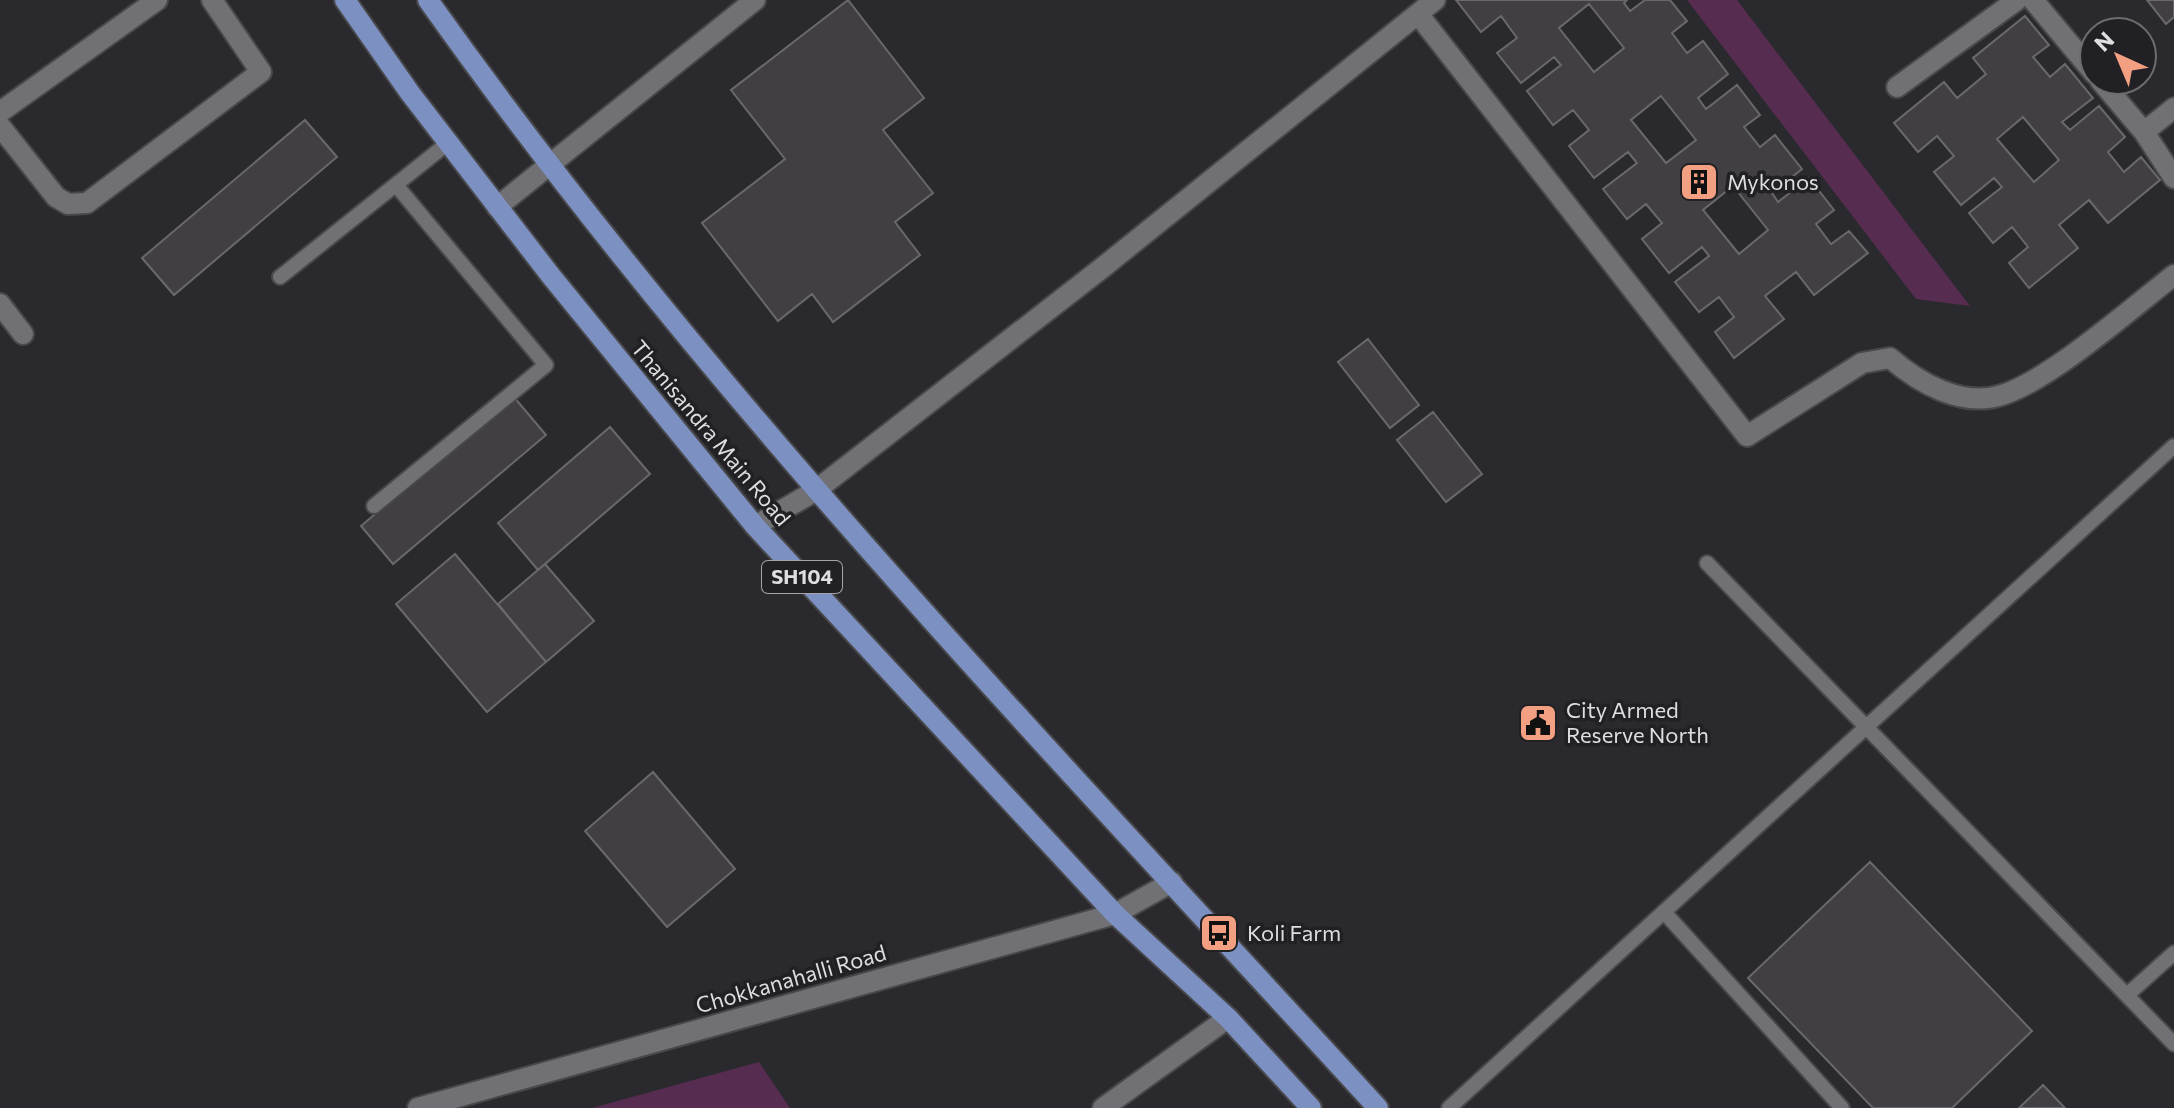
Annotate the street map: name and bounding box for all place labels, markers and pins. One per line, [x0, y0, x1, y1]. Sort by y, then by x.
building icon: Mykonos [1678, 161, 1720, 203]
place label: Mykonos [1727, 168, 1819, 195]
place label: City Armed Reserve North [1566, 696, 1709, 748]
public building icon: City Armed Reserve North [1517, 702, 1559, 744]
bus stop icon: Koli Farm [1198, 912, 1240, 954]
place label: Koli Farm [1247, 919, 1341, 946]

